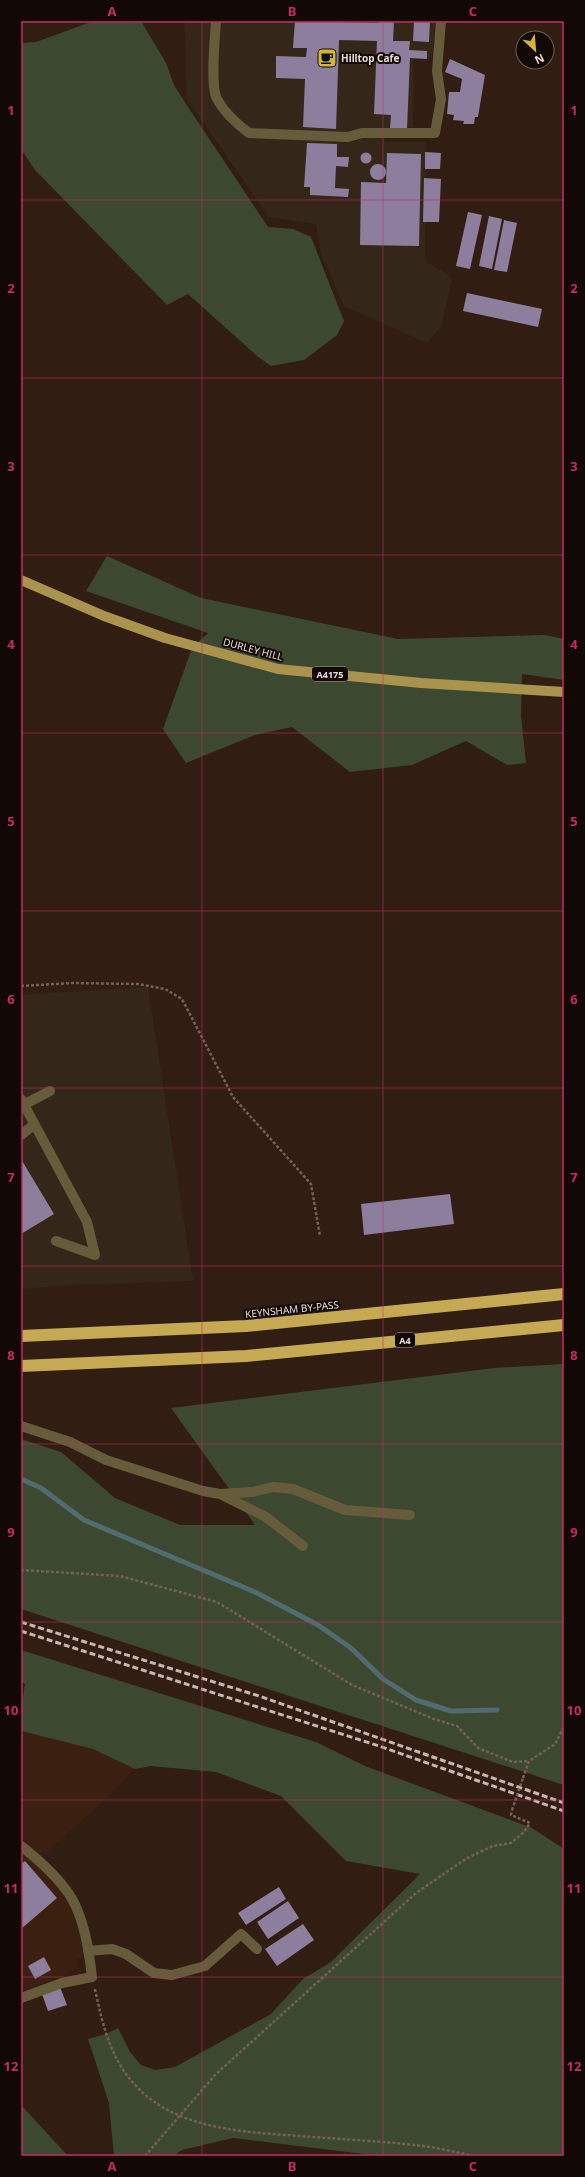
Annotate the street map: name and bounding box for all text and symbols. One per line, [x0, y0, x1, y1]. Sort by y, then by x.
text: A [108, 2, 117, 20]
text: B [288, 2, 296, 20]
text: C [469, 2, 477, 20]
north arrow [515, 30, 555, 70]
cafe icon: Hilltop Cafe [316, 47, 338, 69]
place label: Hilltop Cafe [341, 51, 399, 65]
text: N [532, 51, 547, 68]
text: 1 [7, 101, 15, 119]
text: 1 [570, 101, 578, 119]
text: 2 [7, 279, 15, 297]
text: 2 [570, 279, 578, 297]
text: 3 [7, 457, 15, 475]
text: 3 [570, 457, 578, 475]
street label: DURLEY HILL [222, 634, 284, 664]
text: 4 [7, 635, 15, 653]
text: 4 [570, 635, 578, 653]
road number: A4175 [312, 667, 348, 681]
text: 5 [7, 812, 15, 830]
text: 5 [570, 812, 578, 830]
text: 6 [7, 990, 15, 1008]
text: 6 [570, 990, 578, 1008]
text: 7 [7, 1168, 15, 1186]
text: 7 [570, 1168, 578, 1186]
street label: KEYNSHAM BY-PASS [244, 1297, 340, 1321]
road number: A4 [395, 1333, 415, 1347]
text: 8 [7, 1346, 15, 1364]
text: 8 [570, 1346, 578, 1364]
text: 9 [7, 1523, 15, 1541]
text: 9 [570, 1523, 578, 1541]
text: 10 [4, 1701, 18, 1719]
text: 10 [567, 1701, 581, 1719]
text: 11 [4, 1879, 18, 1897]
text: 11 [567, 1879, 581, 1897]
text: 12 [4, 2057, 18, 2075]
text: 12 [567, 2057, 581, 2075]
text: A [108, 2157, 117, 2175]
text: B [288, 2157, 296, 2175]
text: C [469, 2157, 477, 2175]

